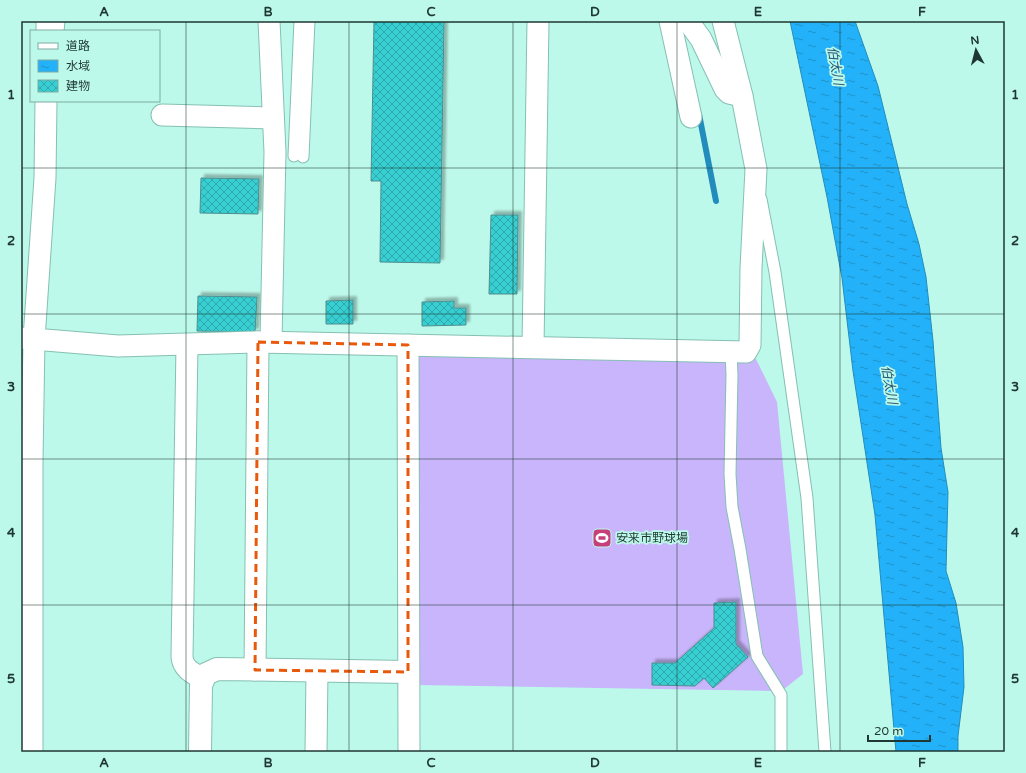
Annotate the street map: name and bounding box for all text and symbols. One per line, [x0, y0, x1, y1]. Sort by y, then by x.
text: A [99, 4, 109, 20]
text: B [263, 4, 273, 20]
text: C [426, 4, 436, 20]
text: D [590, 4, 600, 20]
text: E [754, 4, 762, 20]
text: F [918, 4, 926, 20]
legend [30, 30, 160, 102]
north arrow [956, 30, 996, 70]
text: N [970, 34, 980, 48]
text: 道路 [66, 39, 90, 53]
water label: 伯太川 [824, 45, 847, 89]
text: 水域 [66, 59, 90, 73]
text: 建物 [66, 79, 90, 93]
text: 1 [7, 87, 15, 103]
text: 1 [1011, 87, 1019, 103]
text: 2 [7, 233, 15, 249]
text: 2 [1011, 233, 1019, 249]
water label: 伯太川 [878, 364, 901, 408]
text: 3 [7, 379, 15, 395]
text: 3 [1011, 379, 1019, 395]
text: 4 [7, 525, 16, 541]
text: 4 [1011, 525, 1020, 541]
sports icon: 安来市野球場 [591, 527, 613, 549]
place label: 安来市野球場 [616, 531, 688, 545]
text: 5 [7, 671, 15, 687]
text: 5 [1011, 671, 1019, 687]
scale bar [868, 717, 930, 743]
text: 20 m [874, 724, 903, 738]
text: A [99, 755, 109, 771]
text: B [263, 755, 273, 771]
text: C [426, 755, 436, 771]
text: D [590, 755, 600, 771]
text: E [754, 755, 762, 771]
text: F [918, 755, 926, 771]

